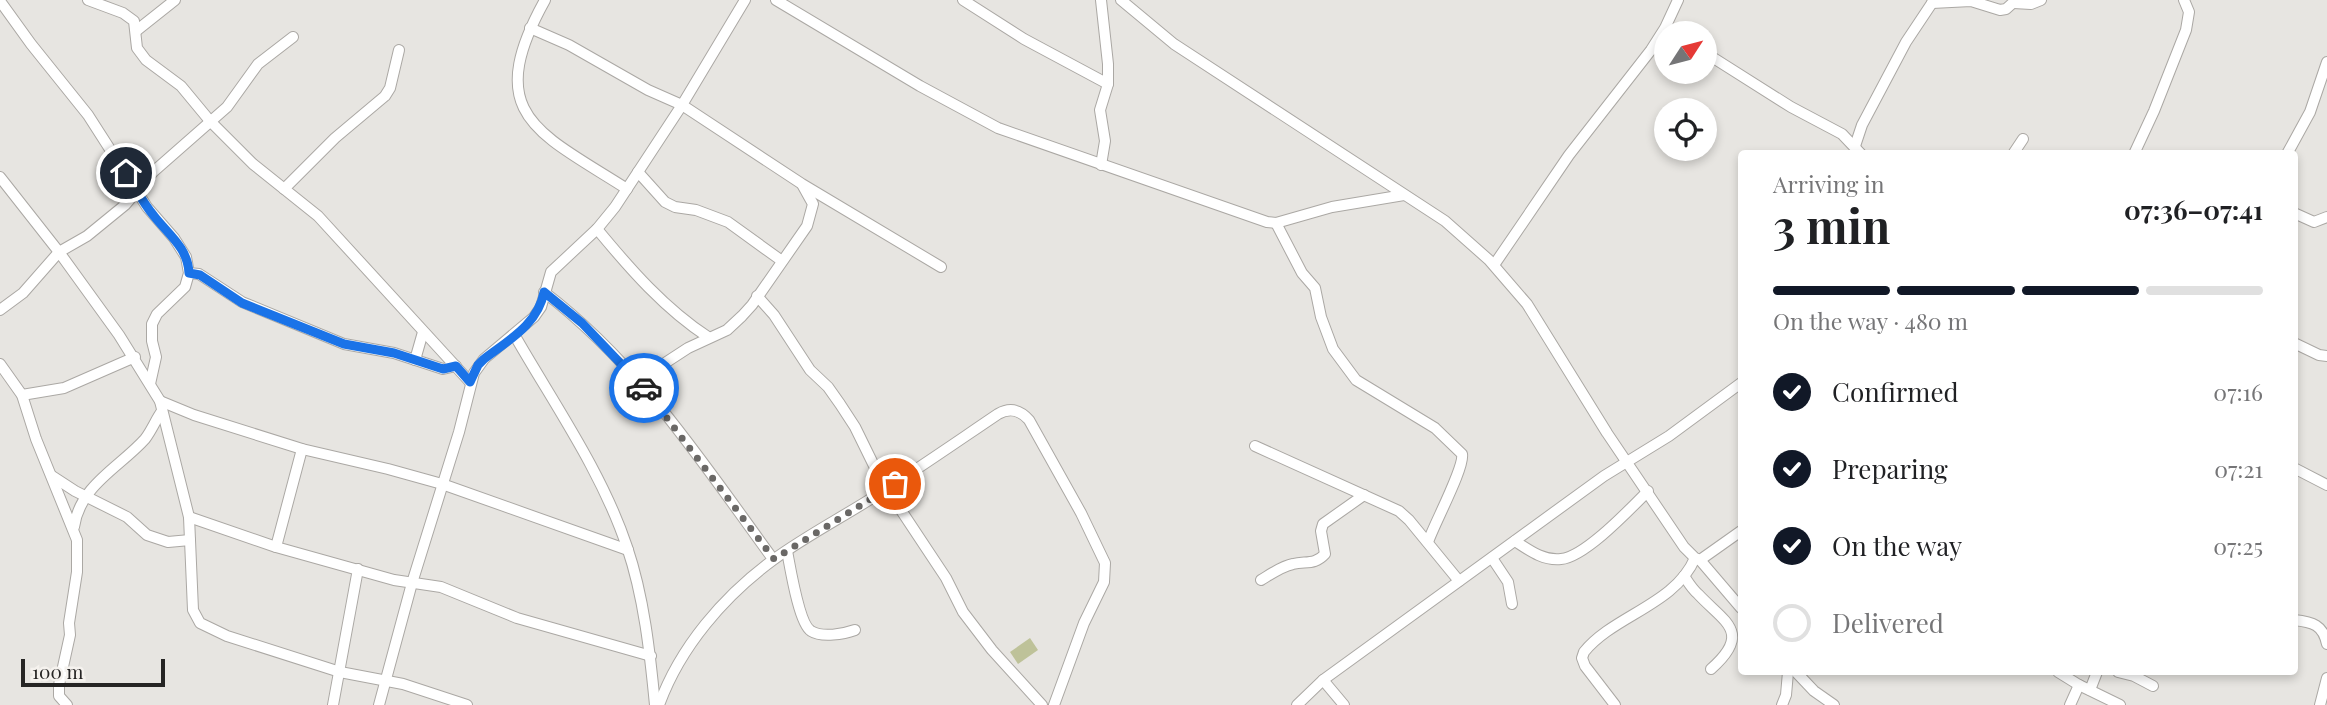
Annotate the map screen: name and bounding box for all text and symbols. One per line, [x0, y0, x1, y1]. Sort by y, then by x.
north arrow [1654, 21, 1717, 84]
map controls [1654, 21, 1717, 161]
button: locate [1654, 98, 1717, 161]
pin [96, 143, 156, 203]
icon: home [107, 154, 145, 192]
text: Arriving in [1773, 168, 1885, 199]
text: 07:36–07:41 [2124, 192, 2263, 227]
text: 3 min [1773, 194, 1890, 256]
text: On the way · 480 m [1773, 305, 1968, 336]
courier [609, 353, 679, 423]
icon: car [625, 369, 663, 407]
icon: check [1773, 373, 1811, 411]
text: Confirmed [1832, 374, 1959, 409]
text: 07:16 [2213, 376, 2263, 407]
icon: check [1773, 450, 1811, 488]
text: Preparing [1832, 451, 1948, 486]
text: 07:21 [2214, 453, 2263, 484]
pin [865, 454, 925, 514]
icon: bag [876, 465, 914, 503]
icon: check [1773, 527, 1811, 565]
text: On the way [1832, 528, 1962, 563]
text: 07:25 [2213, 530, 2263, 561]
text: Delivered [1832, 605, 1944, 640]
scale bar [21, 656, 164, 688]
text: 100 m [32, 658, 83, 684]

